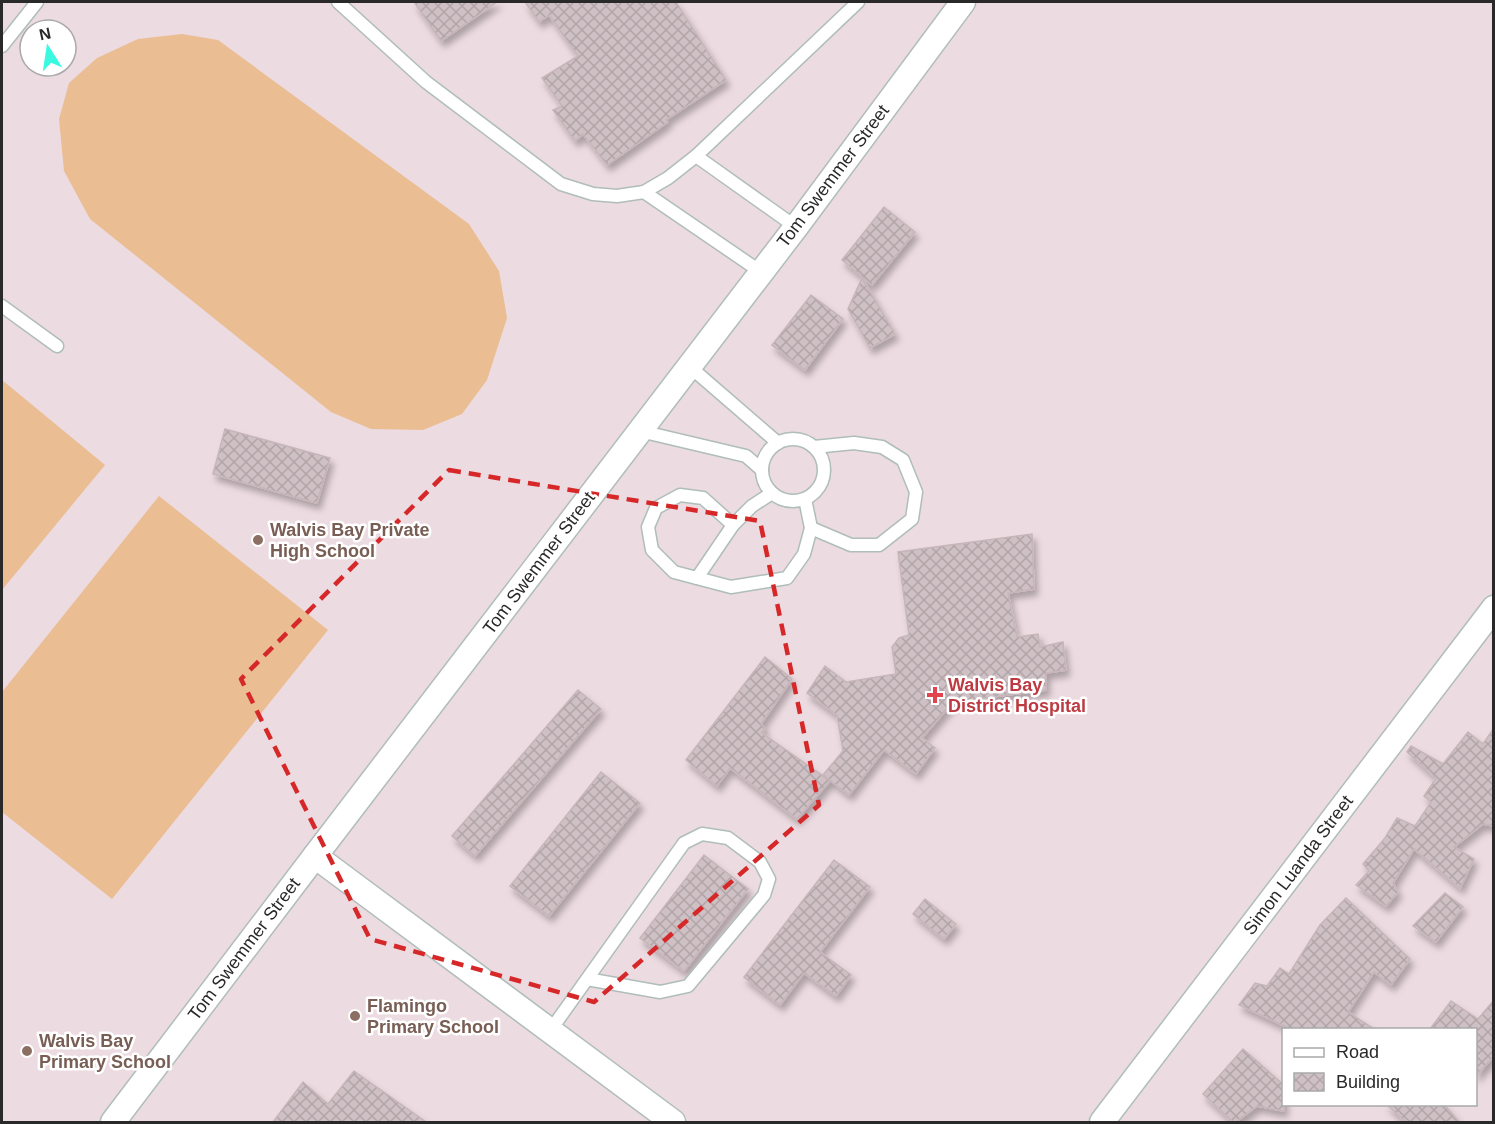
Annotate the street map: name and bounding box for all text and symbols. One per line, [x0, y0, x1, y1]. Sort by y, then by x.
north arrow [18, 18, 78, 78]
text: N [38, 24, 52, 43]
street label: Tom Swemmer Street [773, 101, 893, 251]
street label: Tom Swemmer Street [479, 488, 599, 638]
place label: Walvis Bay Private High School [270, 520, 429, 561]
marker: Walvis Bay Private High School [251, 533, 265, 547]
place label: Walvis Bay District Hospital [948, 675, 1086, 716]
marker: Walvis Bay District Hospital [926, 686, 944, 704]
street label: Simon Luanda Street [1239, 791, 1357, 939]
street label: Tom Swemmer Street [184, 874, 304, 1024]
place label: Flamingo Primary School [367, 996, 499, 1037]
marker: Flamingo Primary School [348, 1009, 362, 1023]
legend [1282, 1028, 1477, 1106]
place label: Walvis Bay Primary School [39, 1031, 171, 1072]
text: Road [1336, 1042, 1379, 1062]
marker: Walvis Bay Primary School [20, 1044, 34, 1058]
text: Building [1336, 1072, 1400, 1092]

